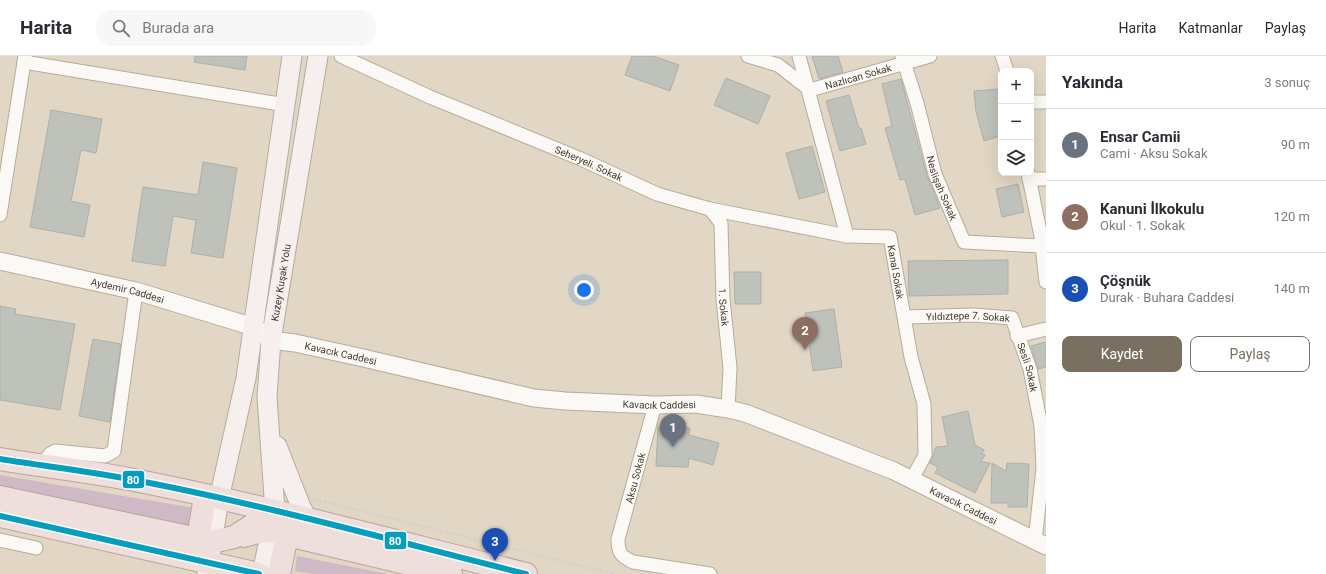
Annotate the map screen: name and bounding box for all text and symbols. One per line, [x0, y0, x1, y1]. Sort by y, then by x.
search box [96, 10, 376, 46]
text: Harita [20, 16, 72, 39]
icon: search [110, 17, 132, 39]
text: Burada ara [142, 19, 214, 37]
text: Harita [1119, 20, 1156, 36]
text: Katmanlar [1178, 20, 1243, 36]
text: Paylaş [1265, 20, 1306, 36]
street label: Nazlıcan Sokak [824, 62, 894, 91]
map controls [998, 68, 1034, 176]
button: + [998, 68, 1034, 104]
text: Yakında [1062, 72, 1123, 92]
text: 3 sonuç [1264, 75, 1310, 90]
button: − [998, 104, 1034, 140]
text: Ensar Camii [1100, 128, 1181, 146]
text: 1 [1071, 137, 1079, 152]
text: 90 m [1281, 137, 1310, 152]
button: layers [998, 140, 1034, 176]
street label: Seheryeli. Sokak [553, 144, 625, 184]
text: Cami · Aksu Sokak [1100, 146, 1208, 161]
street label: Neslişah Sokak [925, 155, 959, 223]
text: Kanuni İlkokulu [1100, 200, 1204, 218]
text: 2 [1071, 209, 1079, 224]
text: 120 m [1273, 209, 1310, 224]
text: Okul · 1. Sokak [1100, 218, 1185, 233]
street label: Kuzey Kuşak Yolu [269, 243, 293, 322]
street label: Kanal Sokak [886, 244, 906, 301]
text: Çöşnük [1100, 272, 1151, 290]
street label: Aydemir Caddesi [90, 276, 165, 305]
your location [574, 280, 594, 300]
text: 3 [1071, 281, 1079, 296]
text: 140 m [1273, 281, 1310, 296]
street label: 1. Sokak [717, 288, 731, 328]
text: Durak · Buhara Caddesi [1100, 290, 1234, 305]
street label: Yıldıztepe 7. Sokak [926, 310, 1011, 324]
pin: 2 [792, 317, 818, 350]
button: Kaydet [1062, 336, 1182, 372]
button: Paylaş [1190, 336, 1310, 372]
street label: Kavacık Caddesi [304, 340, 378, 367]
street label: Sesli Sokak [1015, 341, 1039, 394]
street label: Kavacık Caddesi [622, 399, 696, 411]
pin: 1 [660, 414, 686, 447]
street label: Aksu Sokak [623, 451, 648, 505]
line badge: 80 [122, 470, 145, 489]
text: 80 [127, 474, 139, 487]
street label: Kavacık Caddesi [928, 485, 999, 527]
pin: 3 [482, 528, 508, 561]
line badge: 80 [384, 531, 407, 550]
text: 80 [389, 535, 401, 548]

